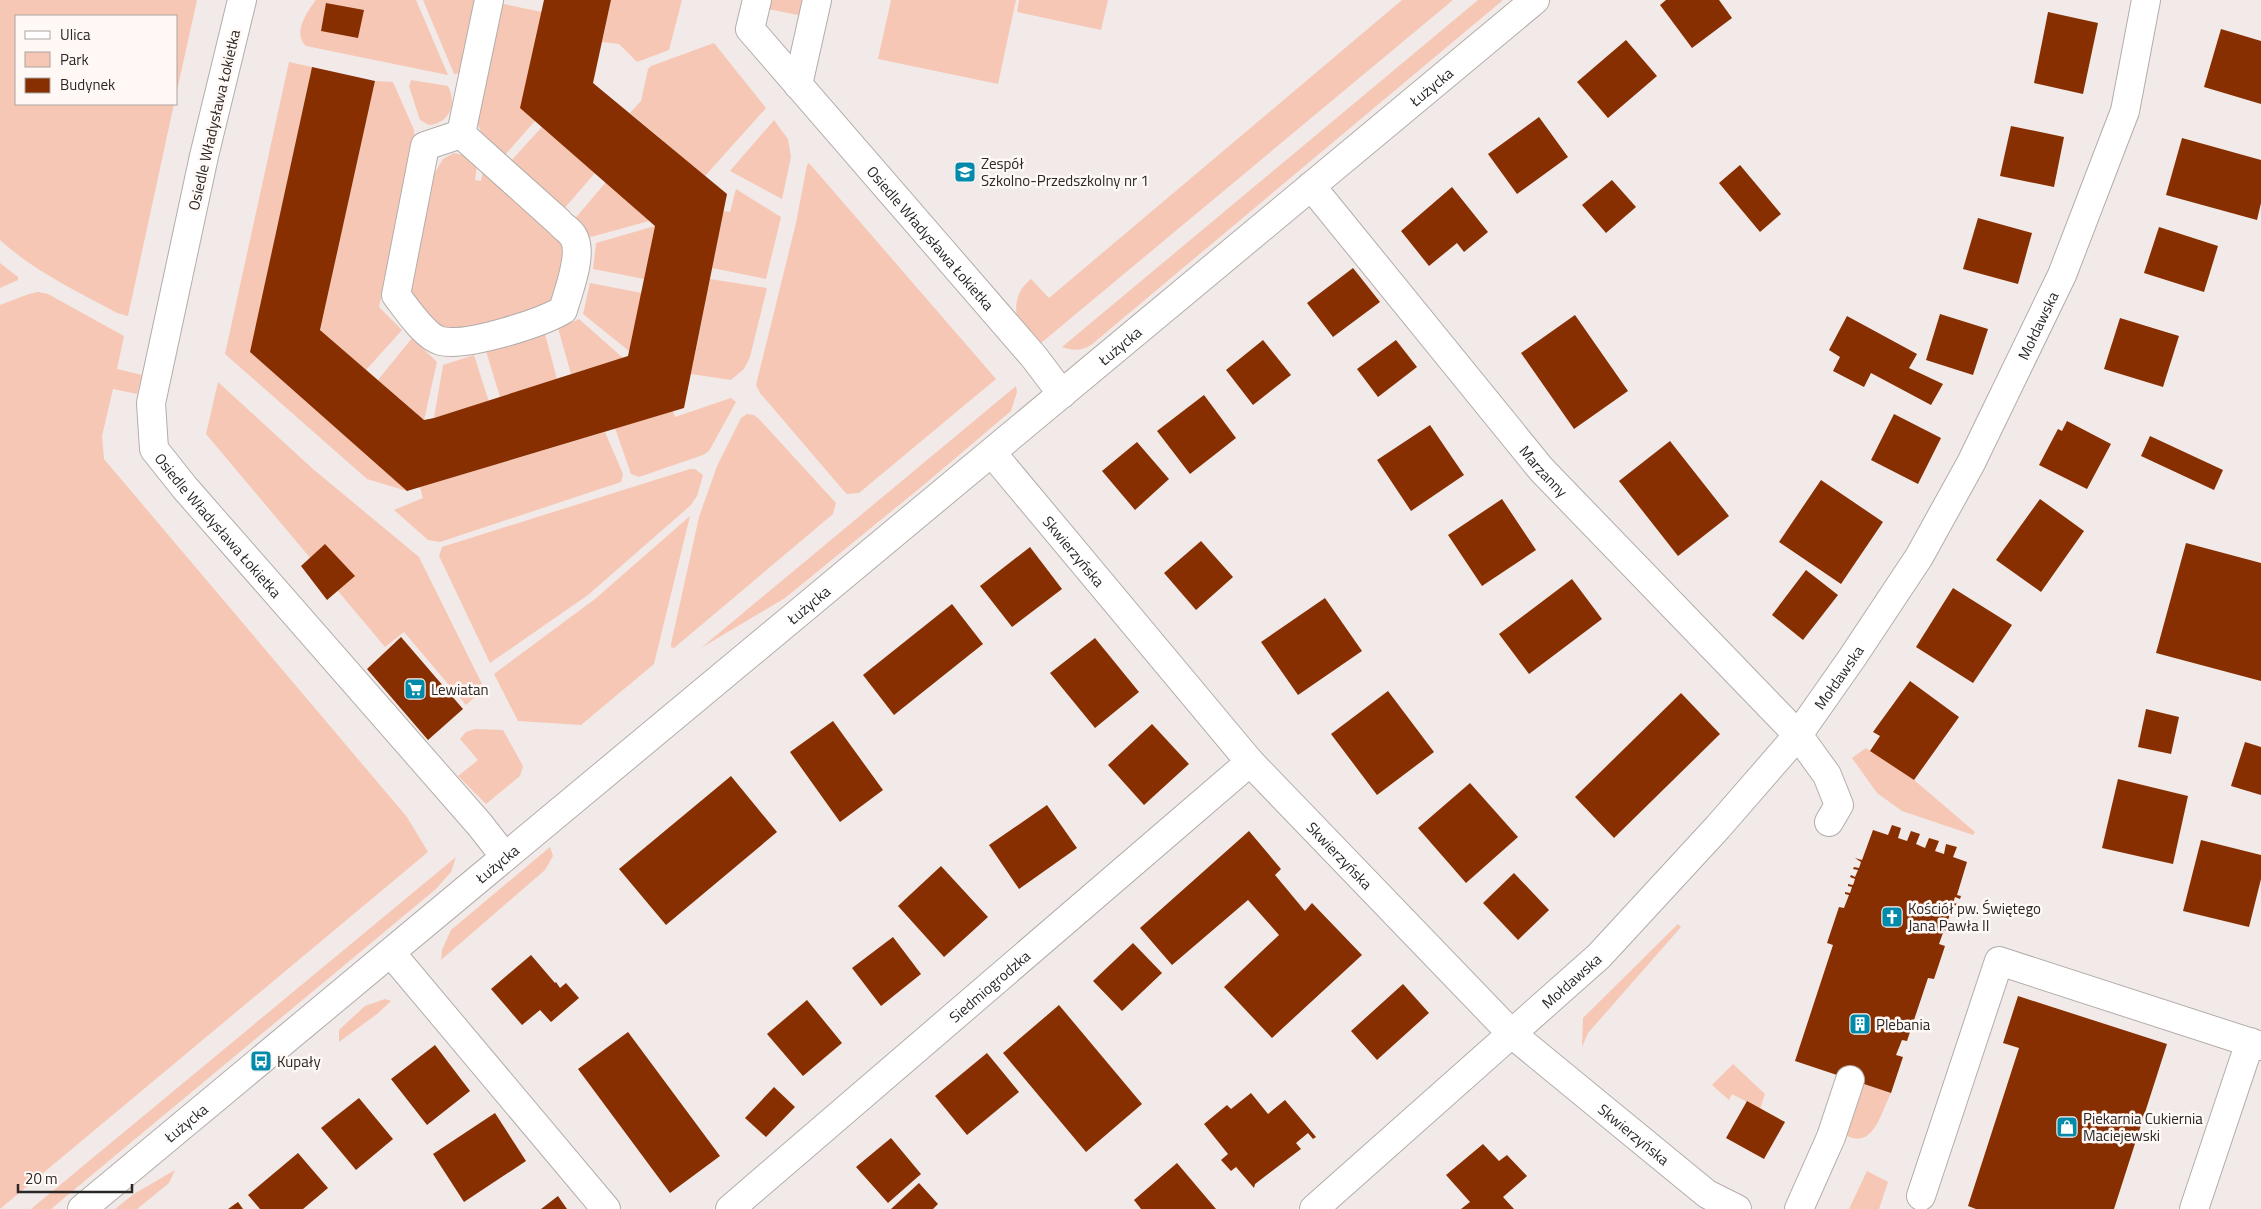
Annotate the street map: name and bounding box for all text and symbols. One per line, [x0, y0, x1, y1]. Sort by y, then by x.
legend [15, 15, 178, 105]
text: Ulica [60, 23, 91, 46]
street label: Osiedle Władysława Łokietka [182, 27, 246, 213]
text: Park [60, 48, 89, 71]
street label: Łużycka [1404, 61, 1458, 112]
text: Budynek [60, 73, 115, 96]
place label: Zespół Szkolno-Przedszkolny nr 1 [981, 152, 1149, 192]
street label: Osiedle Władysława Łokietka [862, 160, 1000, 316]
school or university icon: Zespół Szkolno-Przedszkolny nr 1 [953, 160, 977, 184]
street label: Mołdawska [2011, 287, 2064, 364]
street label: Łużycka [1092, 320, 1147, 371]
street label: Marzanny [1514, 440, 1573, 502]
street label: Osiedle Władysława Łokietka [149, 448, 288, 603]
street label: Skwierzyńska [1037, 511, 1111, 592]
street label: Łużycka [781, 579, 835, 630]
street label: Mołdawska [1808, 640, 1869, 714]
supermarket icon: Lewiatan [403, 677, 427, 701]
place label: Lewiatan [431, 678, 489, 701]
street label: Skwierzyńska [1301, 816, 1378, 895]
street label: Łużycka [470, 838, 524, 889]
place label: Kościół pw. Świętego Jana Pawła II [1908, 897, 2041, 937]
church icon: Kościół pw. Świętego Jana Pawła II [1880, 905, 1904, 929]
street label: Siedmiogrodzka [944, 944, 1035, 1028]
street label: Mołdawska [1536, 947, 1607, 1014]
building icon: Plebania [1848, 1012, 1872, 1036]
place label: Plebania [1876, 1013, 1931, 1036]
bus stop icon: Kupały [249, 1049, 273, 1073]
place label: Kupały [277, 1050, 321, 1073]
street label: Łużycka [158, 1097, 213, 1148]
street label: Skwierzyńska [1593, 1098, 1675, 1171]
place label: Piekarnia Cukiernia Maciejewski [2083, 1107, 2203, 1147]
shop icon: Piekarnia Cukiernia Maciejewski [2055, 1115, 2079, 1139]
scale bar [18, 1162, 131, 1194]
text: 20 m [25, 1167, 58, 1190]

